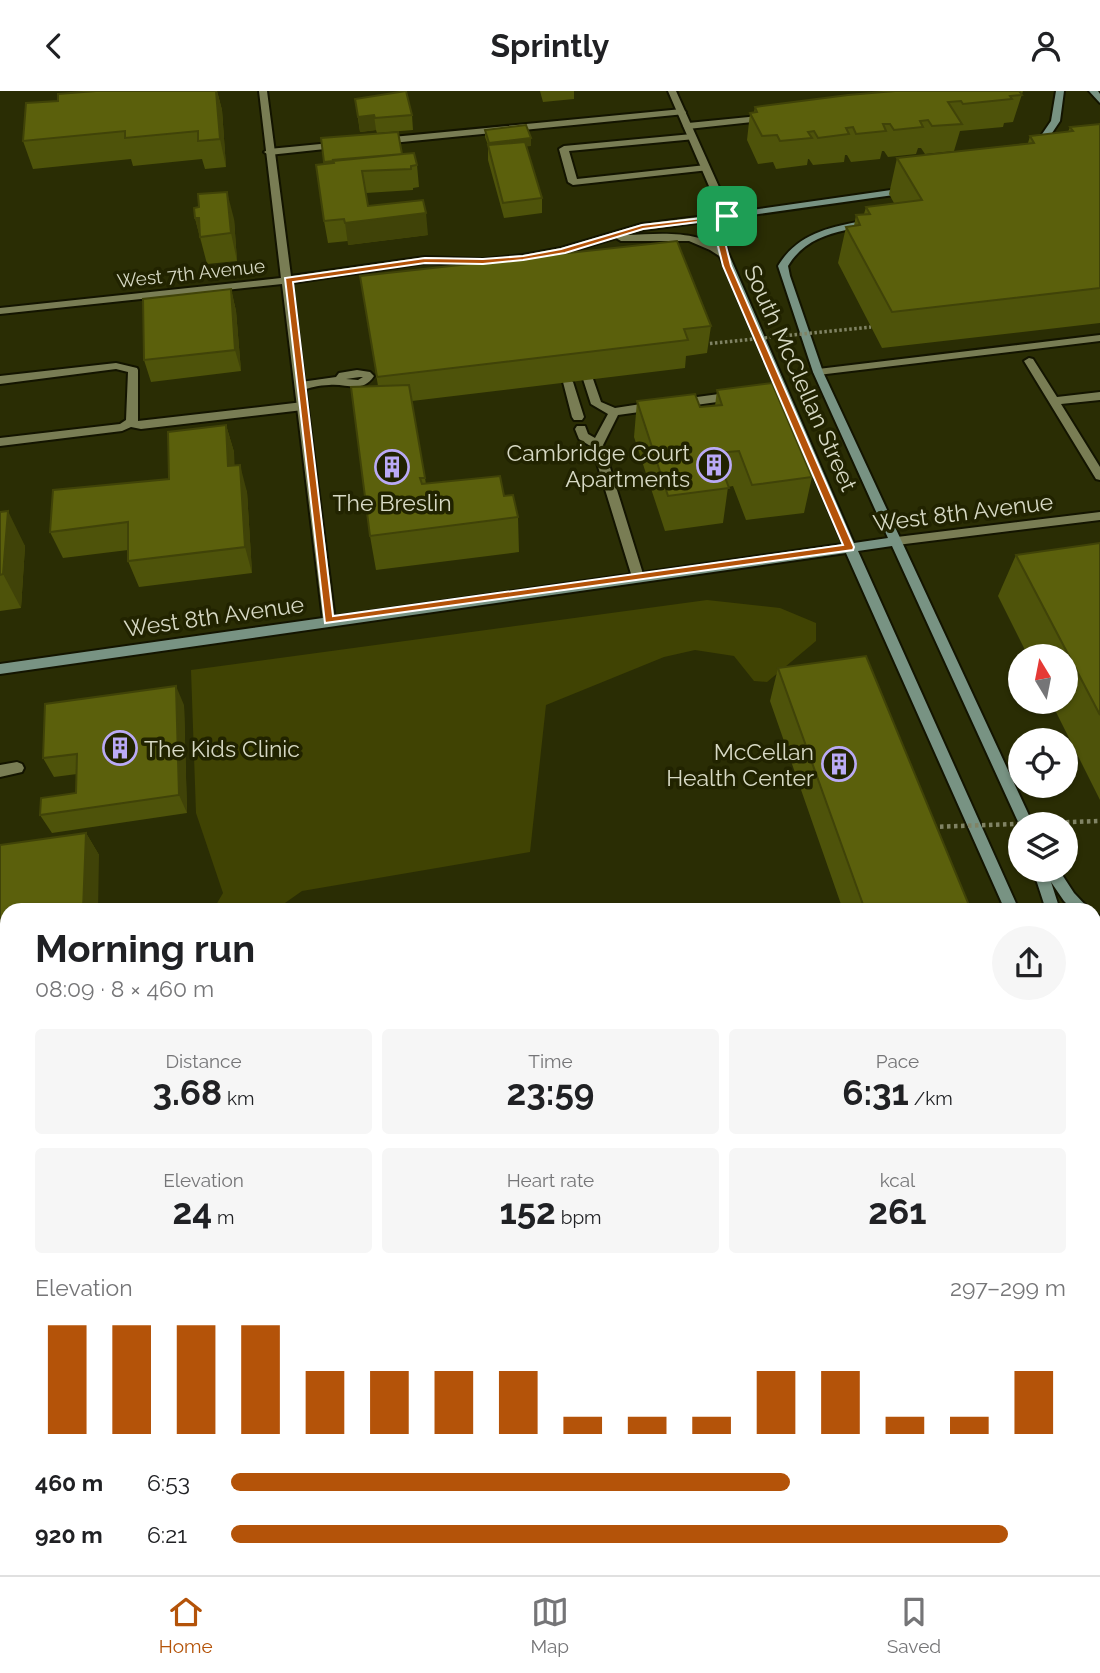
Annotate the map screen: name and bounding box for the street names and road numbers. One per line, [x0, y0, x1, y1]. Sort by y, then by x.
street label: West 7th Avenue [116, 254, 266, 292]
street label: South McClellan Street [739, 261, 863, 495]
street label: West 8th Avenue [871, 488, 1055, 536]
street label: West 8th Avenue [122, 590, 306, 642]

